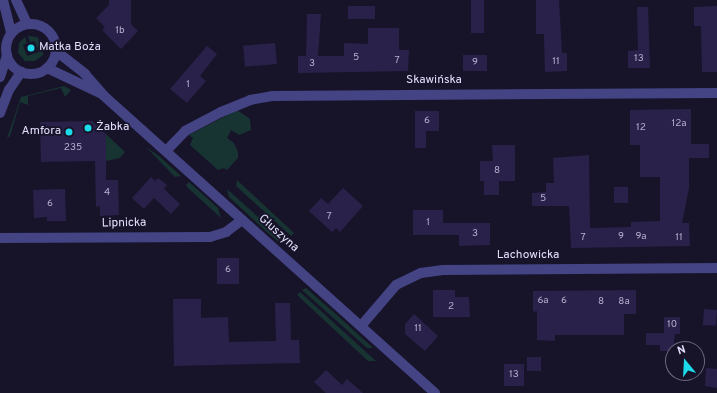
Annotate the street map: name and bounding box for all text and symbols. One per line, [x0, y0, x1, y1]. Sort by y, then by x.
house number: 1b [115, 25, 125, 37]
place label: Matka Boża [39, 41, 101, 55]
marker: Matka Boża [26, 43, 36, 53]
house number: 5 [353, 52, 359, 64]
house number: 13 [634, 53, 644, 65]
house number: 7 [394, 55, 400, 67]
house number: 11 [552, 56, 560, 68]
house number: 9 [472, 57, 478, 69]
house number: 3 [309, 58, 315, 70]
street label: Skawińska [406, 74, 462, 88]
house number: 1 [186, 79, 190, 91]
house number: 6 [424, 115, 430, 127]
house number: 12a [671, 118, 687, 130]
place label: Żabka [96, 121, 129, 135]
house number: 12 [636, 122, 646, 134]
marker: Żabka [83, 123, 93, 133]
place label: Amfora [22, 125, 61, 139]
marker: Amfora [64, 127, 74, 137]
house number: 235 [64, 142, 82, 154]
house number: 8 [494, 165, 500, 177]
house number: 4 [104, 187, 110, 199]
house number: 5 [540, 193, 546, 205]
house number: 6 [47, 198, 53, 210]
house number: 7 [326, 211, 332, 223]
street label: Głuszyna [255, 212, 301, 256]
street label: Lipnicka [102, 216, 146, 232]
house number: 1 [426, 217, 430, 229]
house number: 3 [472, 228, 478, 240]
house number: 9 [618, 231, 624, 243]
house number: 9a [635, 231, 647, 243]
house number: 7 [580, 232, 586, 244]
house number: 11 [675, 232, 683, 244]
street label: Lachowicka [497, 249, 559, 263]
house number: 6 [225, 264, 231, 276]
house number: 6a [537, 295, 549, 307]
house number: 6 [561, 295, 567, 307]
house number: 8 [598, 296, 604, 308]
house number: 8a [618, 296, 630, 308]
house number: 2 [448, 301, 454, 313]
house number: 10 [667, 319, 677, 331]
house number: 11 [414, 323, 422, 335]
north arrow [665, 341, 705, 381]
text: N [676, 343, 688, 358]
house number: 13 [509, 369, 519, 381]

